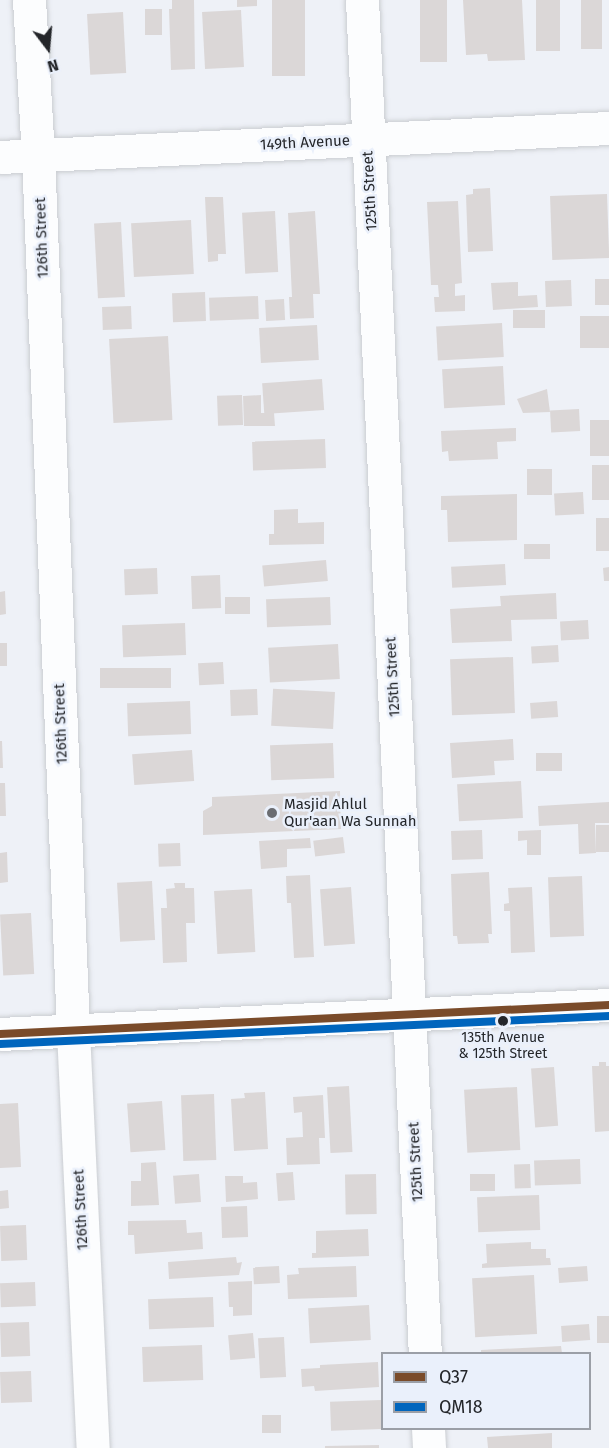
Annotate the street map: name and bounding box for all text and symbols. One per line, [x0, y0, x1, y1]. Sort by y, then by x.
north arrow [18, 18, 78, 78]
text: N [45, 55, 61, 76]
street label: 149th Avenue [260, 132, 350, 154]
street label: 125th Street [359, 150, 381, 232]
street label: 126th Street [32, 197, 52, 279]
street label: 125th Street [382, 636, 404, 718]
street label: 126th Street [51, 683, 71, 765]
place label: Masjid Ahlul Qur'aan Wa Sunnah [284, 795, 417, 830]
marker: Masjid Ahlul Qur'aan Wa Sunnah [265, 806, 279, 820]
marker: 135th Avenue & 125th Street [497, 1015, 509, 1027]
place label: 135th Avenue & 125th Street [459, 1030, 547, 1062]
street label: 125th Street [405, 1121, 427, 1203]
street label: 126th Street [70, 1169, 92, 1251]
legend [381, 1352, 591, 1430]
text: Q37 [439, 1366, 468, 1388]
text: QM18 [439, 1396, 483, 1418]

